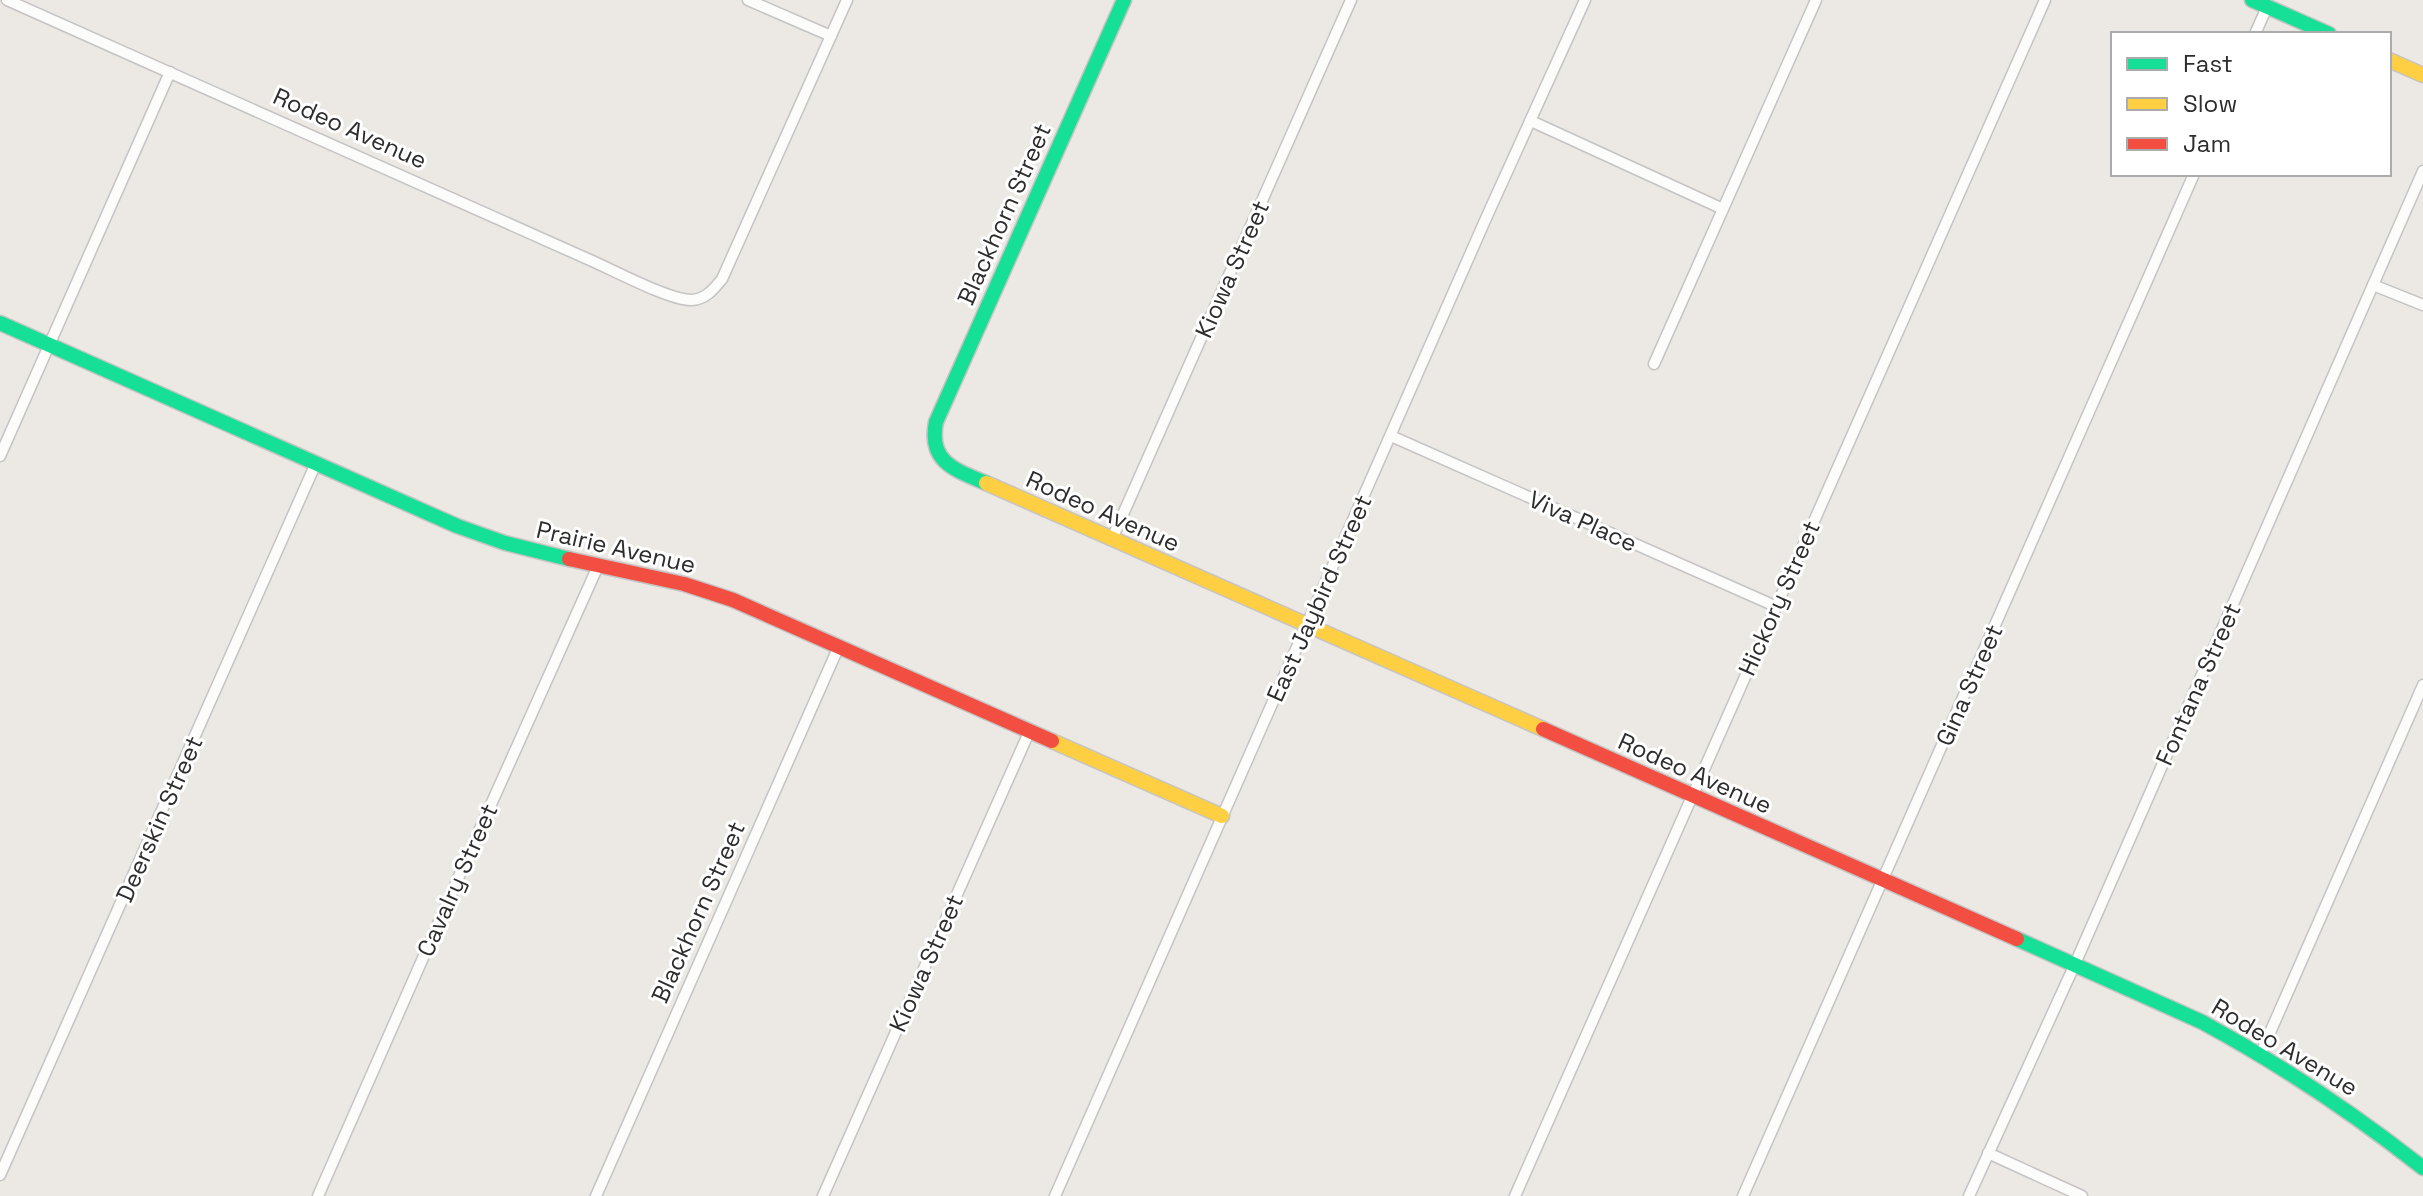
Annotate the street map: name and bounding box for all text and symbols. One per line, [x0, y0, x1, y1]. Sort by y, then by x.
legend [2111, 32, 2391, 176]
text: Fast [2183, 48, 2233, 79]
street label: Rodeo Avenue [268, 80, 432, 176]
text: Slow [2183, 88, 2237, 119]
street label: Blackhorn Street [950, 118, 1058, 310]
text: Jam [2183, 128, 2231, 159]
street label: Kiowa Street [1188, 195, 1276, 343]
street label: Rodeo Avenue [1021, 463, 1185, 559]
street label: Viva Place [1524, 483, 1642, 559]
street label: East Jaybird Street [1259, 490, 1379, 706]
street label: Prairie Avenue [533, 514, 699, 580]
street label: Hickory Street [1731, 516, 1827, 680]
street label: Fontana Street [2148, 598, 2248, 770]
street label: Gina Street [1928, 619, 2010, 751]
street label: Rodeo Avenue [1613, 725, 1777, 821]
street label: Deerskin Street [108, 731, 210, 907]
street label: Cavalry Street [409, 799, 505, 961]
street label: Blackhorn Street [644, 816, 752, 1008]
street label: Kiowa Street [882, 889, 970, 1037]
street label: Rodeo Avenue [2206, 991, 2364, 1103]

